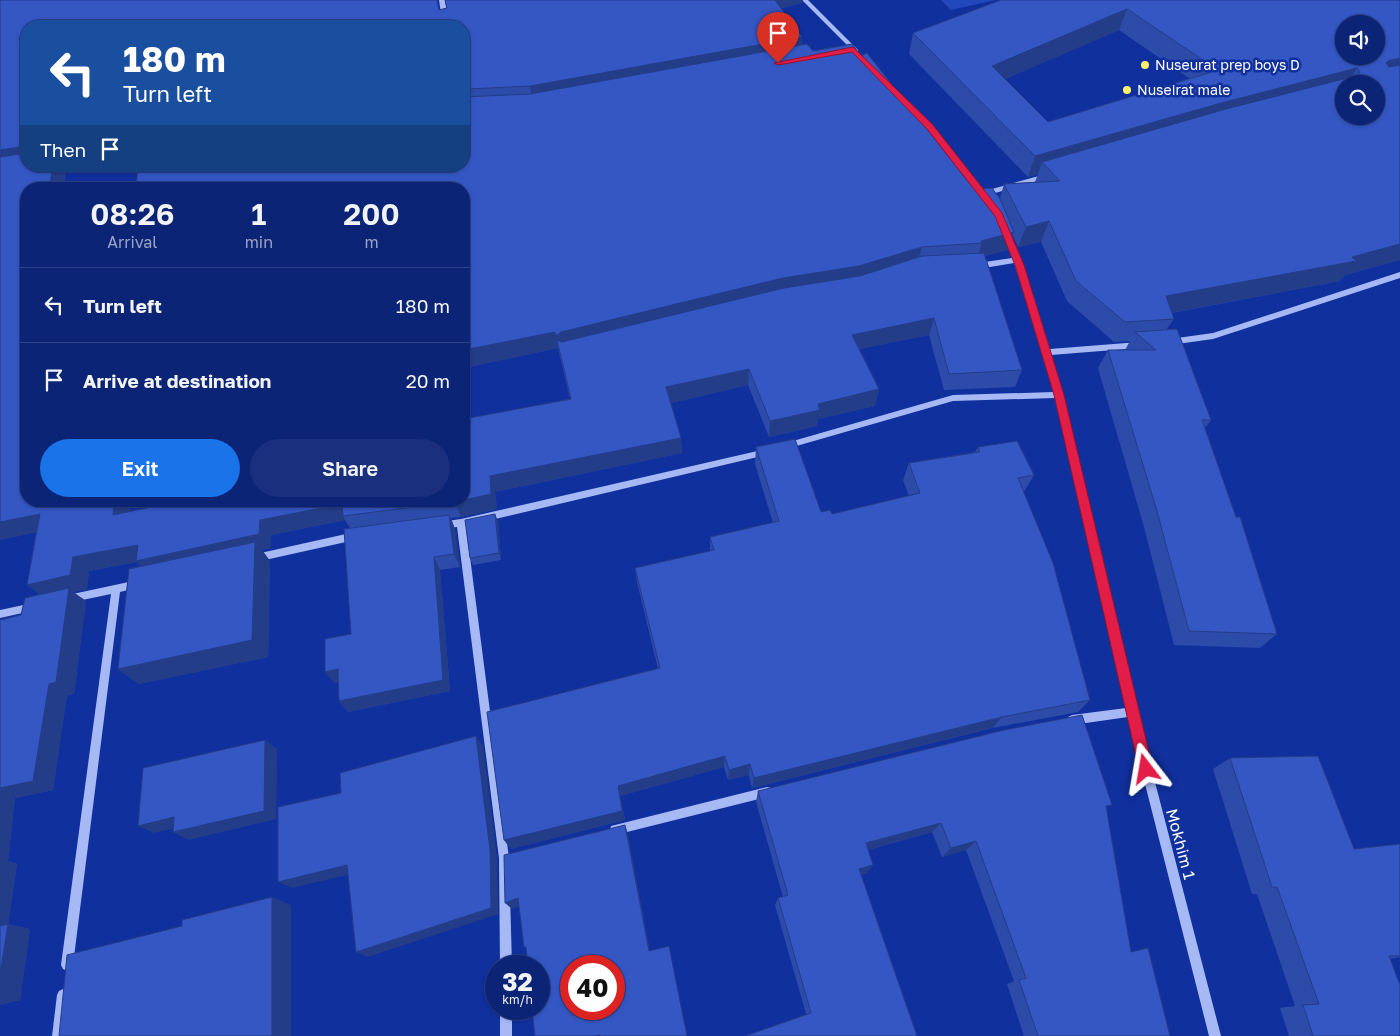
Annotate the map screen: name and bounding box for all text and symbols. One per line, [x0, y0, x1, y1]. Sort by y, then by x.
pin [757, 12, 799, 63]
map controls [1335, 15, 1385, 125]
button: sound [1335, 15, 1385, 65]
icon: arrive [764, 19, 792, 47]
text: 180 m [123, 38, 226, 80]
icon: left [40, 40, 105, 105]
place label: Nuseurat prep boys D [1155, 56, 1300, 73]
marker: Nuseurat prep boys D [1139, 59, 1151, 71]
button: search [1335, 75, 1385, 125]
text: Turn left [123, 80, 212, 107]
place label: Nuseirat male [1137, 81, 1230, 98]
marker: Nuseirat male [1121, 84, 1133, 96]
icon: arrive [96, 135, 124, 163]
text: Then [40, 138, 86, 161]
text: 08:26 [90, 196, 174, 232]
text: 1 [251, 196, 266, 232]
text: 200 [343, 196, 400, 232]
text: Arrival [107, 232, 157, 252]
text: min [245, 232, 273, 252]
text: m [364, 232, 379, 252]
icon: left [40, 291, 68, 319]
text: Turn left [83, 294, 162, 317]
text: 180 m [396, 294, 450, 317]
icon: arrive [40, 366, 68, 394]
text: Arrive at destination [83, 369, 271, 392]
text: 20 m [406, 369, 450, 392]
button: Exit [40, 439, 240, 497]
button: Share [250, 439, 450, 497]
position arrow [1119, 742, 1171, 794]
street label: Mokhim 1 [1162, 806, 1200, 882]
speed limit sign: 40 [560, 955, 625, 1020]
text: 32 [502, 966, 533, 997]
text: km/h [502, 992, 533, 1007]

